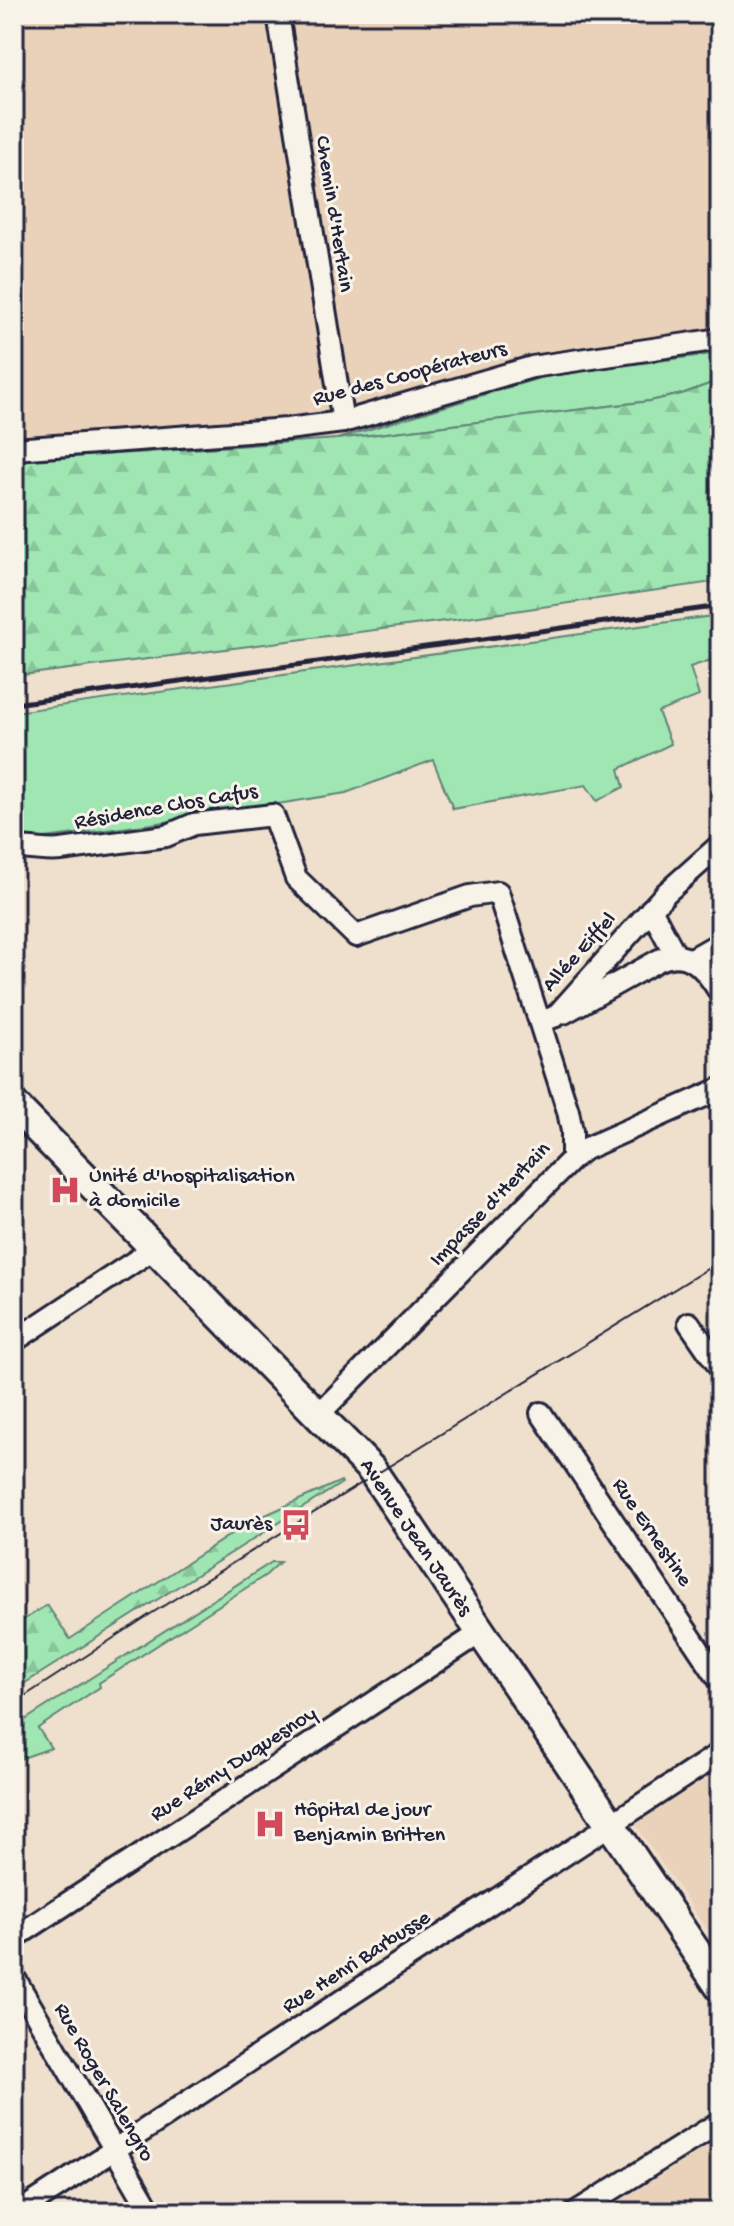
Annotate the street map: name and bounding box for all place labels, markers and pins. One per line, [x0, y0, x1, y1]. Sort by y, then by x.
place label: Unité d'hospitalisation à domicile [89, 1164, 295, 1215]
hospital icon: Unité d'hospitalisation à domicile [48, 1173, 82, 1207]
bus stop icon: Jaurès [279, 1508, 313, 1542]
place label: Jaurès [211, 1512, 273, 1538]
place label: Hôpital de jour Benjamin Britten [293, 1798, 446, 1849]
hospital icon: Hôpital de jour Benjamin Britten [253, 1807, 287, 1841]

